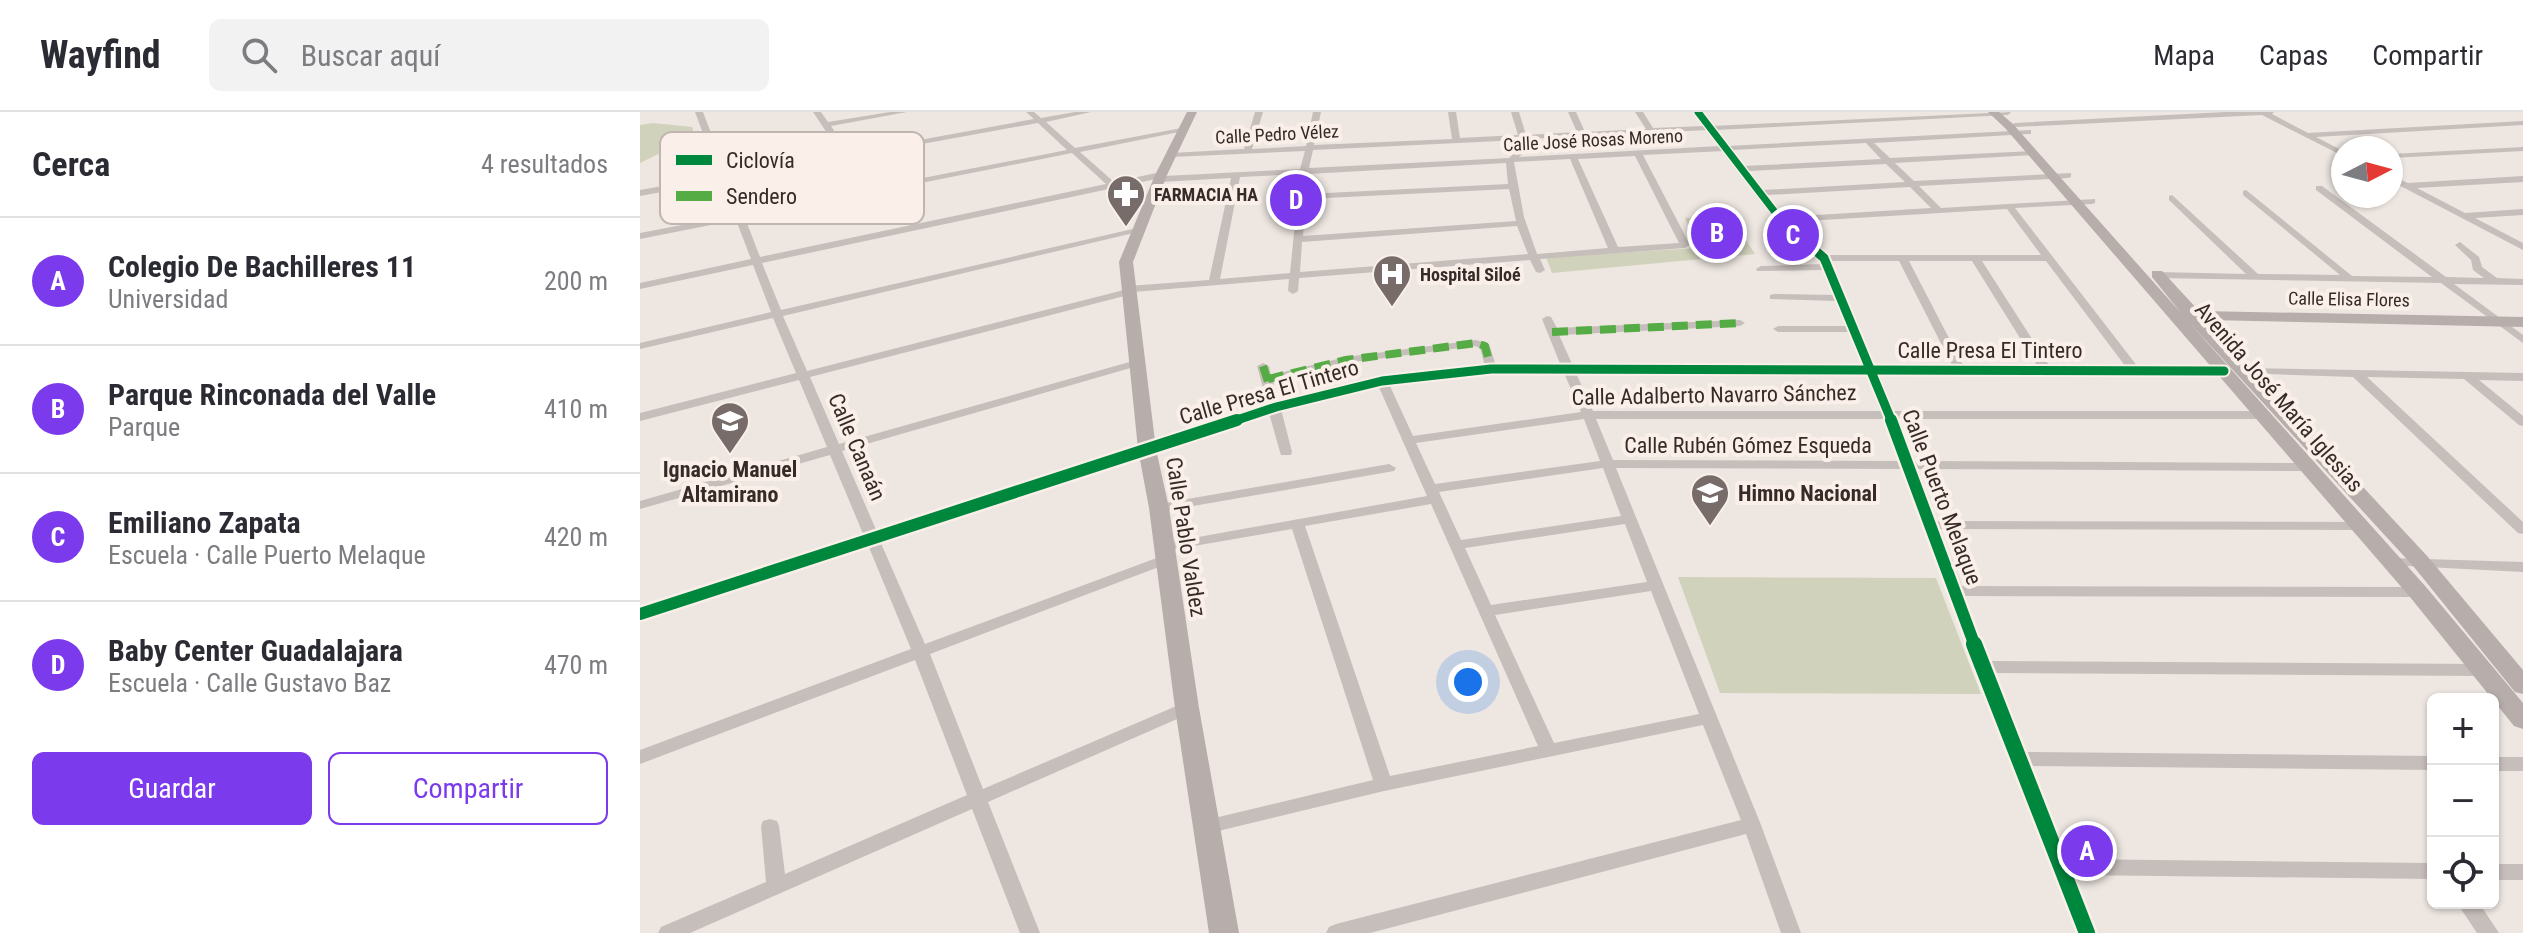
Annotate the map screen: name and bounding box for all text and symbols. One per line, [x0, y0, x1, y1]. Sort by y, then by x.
search box [209, 19, 769, 91]
text: Wayfind [40, 33, 161, 77]
icon: search [237, 33, 281, 77]
text: Buscar aquí [301, 38, 440, 73]
text: Mapa [2153, 39, 2215, 72]
text: Capas [2259, 39, 2328, 72]
text: Compartir [2372, 39, 2483, 72]
street label: Calle Pedro Vélez [1215, 120, 1340, 148]
street label: Calle José Rosas Moreno [1503, 125, 1683, 155]
legend [660, 132, 924, 224]
north arrow [2331, 136, 2403, 208]
text: Cerca [32, 144, 110, 184]
text: Ciclovía [726, 148, 795, 173]
text: 4 resultados [481, 149, 608, 179]
pin: D [1270, 170, 1322, 230]
pharmacy icon: FARMACIA HA [1105, 173, 1147, 228]
text: Sendero [726, 184, 797, 209]
place label: FARMACIA HA [1154, 184, 1258, 205]
pin: B [1691, 203, 1743, 263]
pin: C [1767, 205, 1819, 265]
text: Colegio De Bachilleres 11 [108, 249, 416, 284]
hospital icon: Hospital Siloé [1371, 253, 1413, 308]
place label: Hospital Siloé [1420, 264, 1521, 285]
text: A [50, 266, 66, 296]
text: 200 m [544, 266, 608, 296]
text: Universidad [108, 284, 228, 314]
street label: Calle Elisa Flores [2288, 287, 2410, 311]
street label: Avenida José María Iglesias [2190, 297, 2368, 497]
street label: Calle Presa El Tintero [1897, 338, 2083, 363]
street label: Calle Presa El Tintero [1177, 354, 1361, 430]
text: Parque Rinconada del Valle [108, 377, 436, 412]
street label: Calle Adalberto Navarro Sánchez [1571, 380, 1857, 410]
street label: Calle Canaán [823, 390, 891, 504]
text: B [51, 394, 65, 424]
text: 410 m [544, 394, 608, 424]
school or university icon: Ignacio Manuel Altamirano [709, 400, 751, 455]
street label: Calle Puerto Melaque [1897, 406, 1987, 588]
text: Parque [108, 412, 180, 442]
street label: Calle Rubén Gómez Esqueda [1624, 433, 1872, 458]
street label: Calle Pablo Valdez [1161, 455, 1211, 619]
place label: Ignacio Manuel Altamirano [663, 457, 797, 507]
school or university icon: Himno Nacional [1689, 472, 1731, 527]
place label: Himno Nacional [1738, 481, 1877, 506]
text: Emiliano Zapata [108, 505, 301, 540]
text: C [51, 522, 65, 552]
text: 420 m [544, 522, 608, 552]
text: Escuela · Calle Puerto Melaque [108, 540, 426, 570]
text: Baby Center Guadalajara [108, 633, 403, 668]
text: D [51, 650, 65, 680]
text: 470 m [544, 650, 608, 680]
your location [1448, 662, 1488, 702]
text: Escuela · Calle Gustavo Baz [108, 668, 391, 698]
map controls [2427, 693, 2499, 909]
button: + [2427, 693, 2499, 765]
button: Guardar [32, 752, 312, 825]
button: Compartir [328, 752, 608, 825]
button: − [2427, 765, 2499, 837]
pin: A [2061, 821, 2113, 881]
button: locate [2427, 837, 2499, 909]

